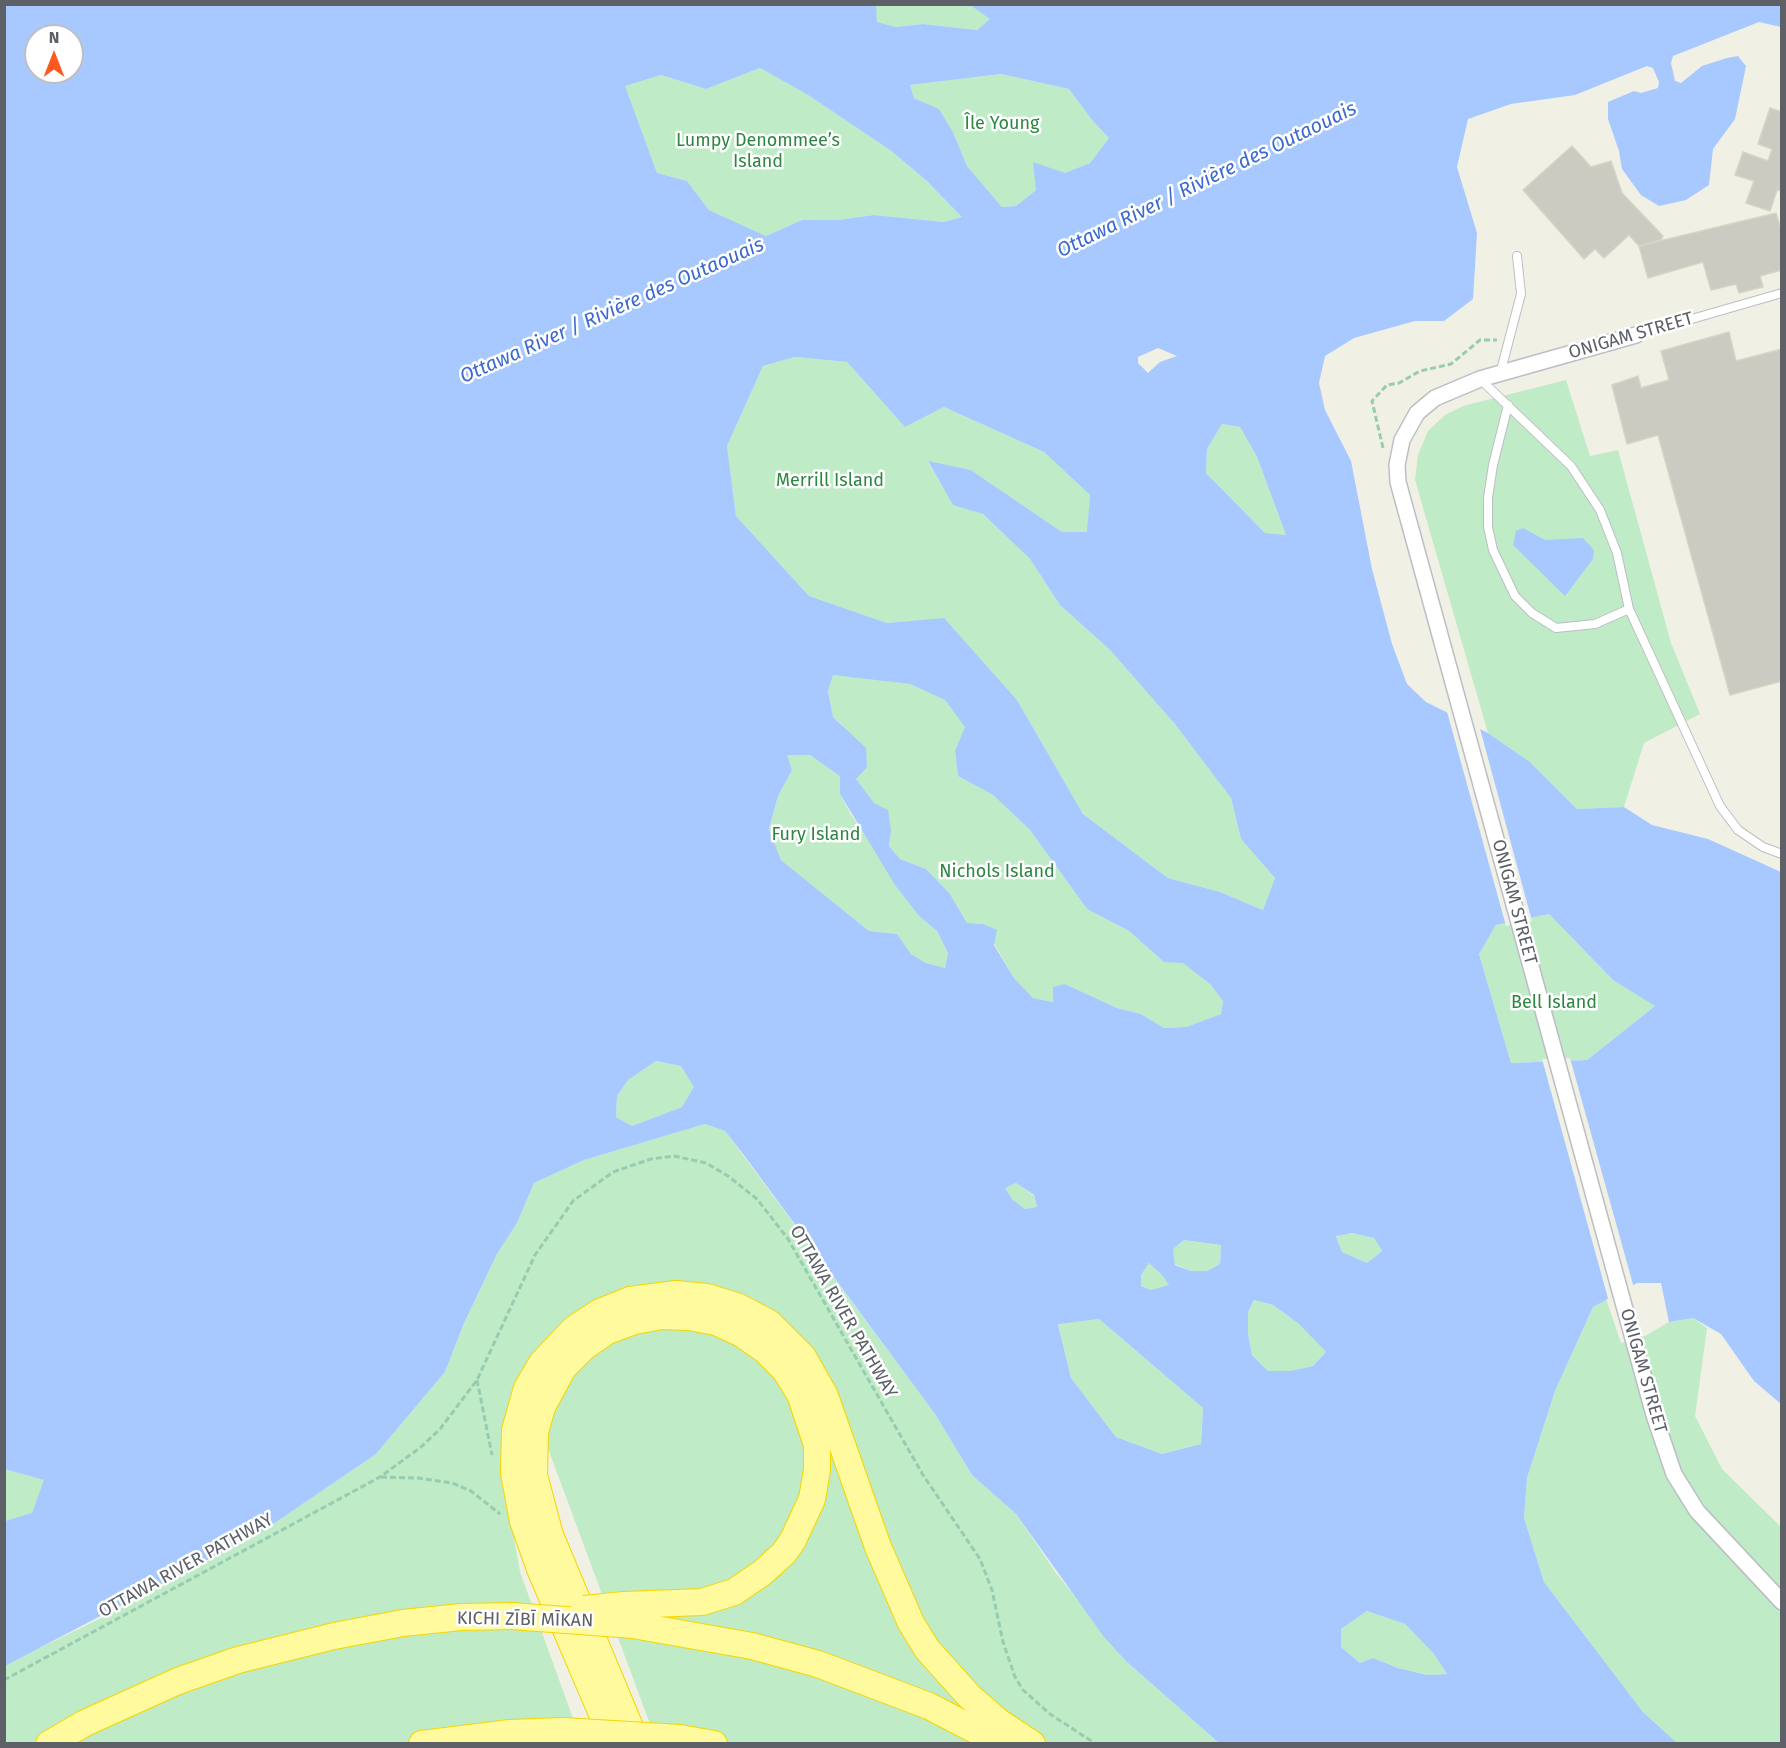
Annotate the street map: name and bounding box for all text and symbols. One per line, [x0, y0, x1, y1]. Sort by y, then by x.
north arrow [24, 24, 84, 84]
text: N [49, 28, 59, 47]
water label: Ottawa River / Rivière des Outaouais [1053, 97, 1361, 263]
park label: Île Young [965, 113, 1039, 135]
park label: Lumpy Denommee’s Island [676, 130, 840, 172]
water label: Ottawa River / Rivière des Outaouais [456, 233, 768, 389]
street label: ONIGAM STREET [1566, 308, 1696, 364]
park label: Merrill Island [776, 470, 884, 492]
park label: Fury Island [771, 824, 861, 846]
street label: ONIGAM STREET [1487, 837, 1541, 967]
park label: Nichols Island [939, 861, 1055, 883]
park label: Bell Island [1511, 992, 1597, 1014]
street label: OTTAWA RIVER PATHWAY [785, 1222, 901, 1402]
street label: ONIGAM STREET [1615, 1306, 1671, 1436]
street label: OTTAWA RIVER PATHWAY [95, 1509, 277, 1623]
street label: KICHI ZĪBĪ MĪKAN [457, 1608, 593, 1632]

